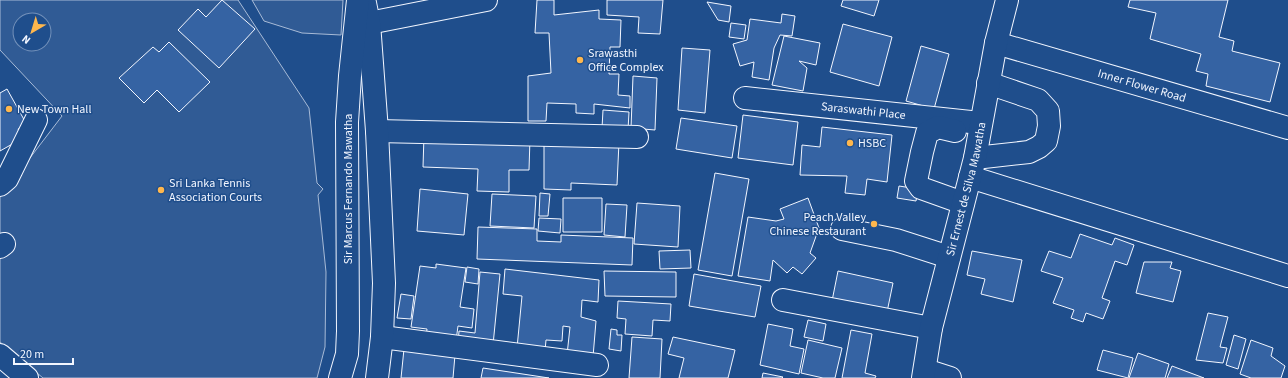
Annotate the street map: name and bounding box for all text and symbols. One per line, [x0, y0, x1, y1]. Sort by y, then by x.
north arrow [12, 12, 52, 52]
text: N [19, 31, 34, 48]
place label: Srawasthi Office Complex [588, 45, 664, 76]
marker: Srawasthi Office Complex [575, 55, 585, 65]
street label: Inner Flower Road [1096, 65, 1188, 106]
street label: Saraswathi Place [820, 98, 907, 124]
place label: New Town Hall [17, 101, 92, 118]
marker: New Town Hall [4, 104, 14, 114]
street label: Sir Marcus Fernando Mawatha [340, 114, 357, 264]
street label: Sir Ernest de Silva Mawatha [941, 121, 990, 258]
place label: HSBC [858, 135, 886, 152]
marker: HSBC [845, 138, 855, 148]
place label: Sri Lanka Tennis Association Courts [169, 175, 262, 206]
marker: Sri Lanka Tennis Association Courts [156, 185, 166, 195]
place label: Peach Valley Chinese Restaurant [769, 209, 866, 240]
marker: Peach Valley Chinese Restaurant [869, 219, 879, 229]
scale bar [14, 340, 73, 366]
text: 20 m [20, 346, 44, 363]

